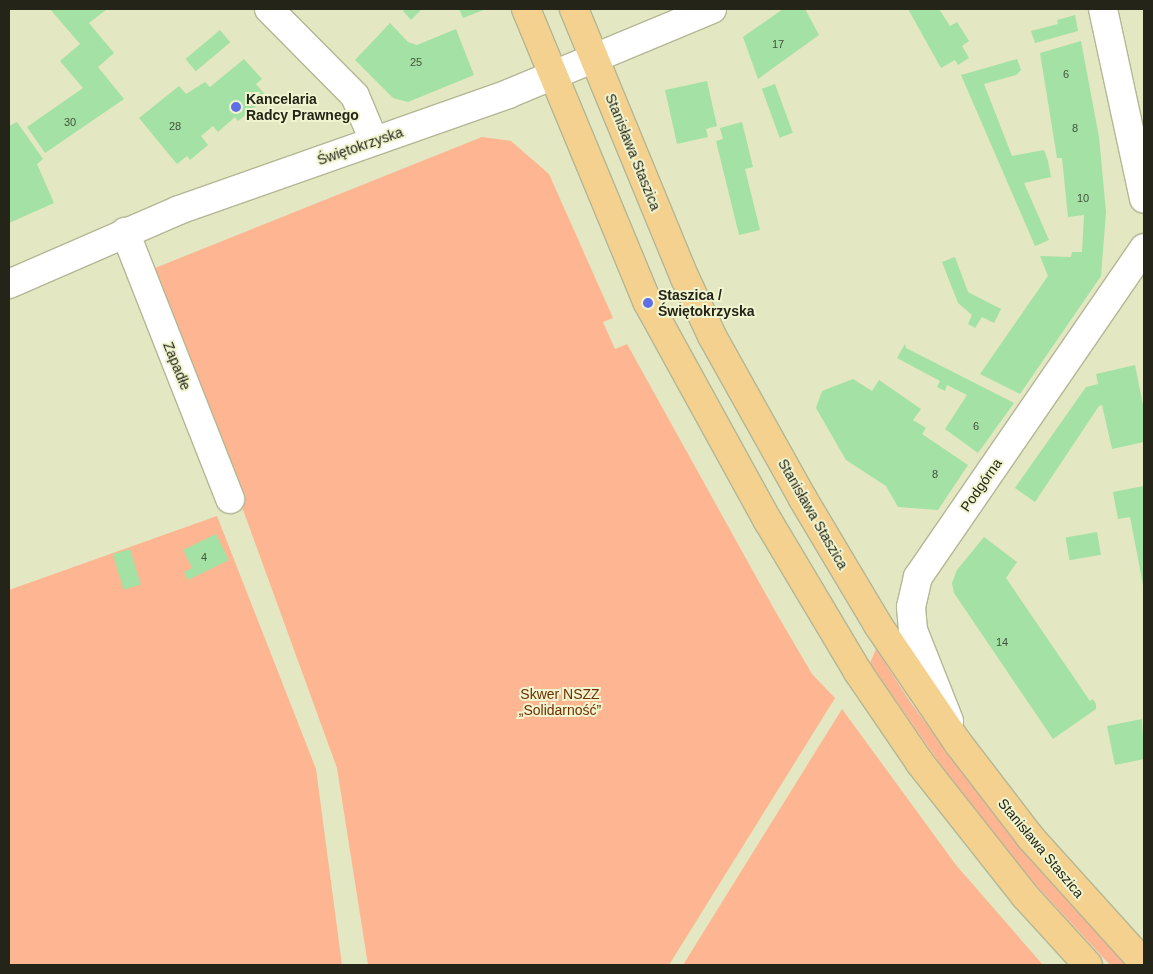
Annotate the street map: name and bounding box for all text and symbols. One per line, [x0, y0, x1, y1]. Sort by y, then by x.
house number: 17 [772, 37, 784, 51]
house number: 25 [410, 55, 422, 69]
house number: 6 [1063, 67, 1069, 81]
place label: Kancelaria Radcy Prawnego [246, 91, 359, 124]
street label: Stanisława Staszica [602, 91, 664, 213]
marker: Kancelaria Radcy Prawnego [230, 101, 242, 113]
house number: 30 [64, 115, 76, 129]
house number: 28 [169, 119, 181, 133]
house number: 8 [1072, 121, 1078, 135]
street label: Świętokrzyska [315, 123, 405, 169]
house number: 10 [1077, 191, 1089, 205]
place label: Staszica / Świętokrzyska [658, 287, 754, 320]
marker: Staszica / Świętokrzyska [642, 297, 654, 309]
street label: Zapadłe [160, 339, 194, 393]
house number: 6 [973, 419, 979, 433]
street label: Podgórna [957, 455, 1005, 515]
street label: Stanisława Staszica [775, 456, 851, 572]
house number: 8 [932, 467, 938, 481]
house number: 4 [201, 550, 207, 564]
house number: 14 [996, 635, 1008, 649]
park label: Skwer NSZZ „Solidarność” [519, 686, 601, 719]
street label: Stanisława Staszica [995, 795, 1087, 901]

